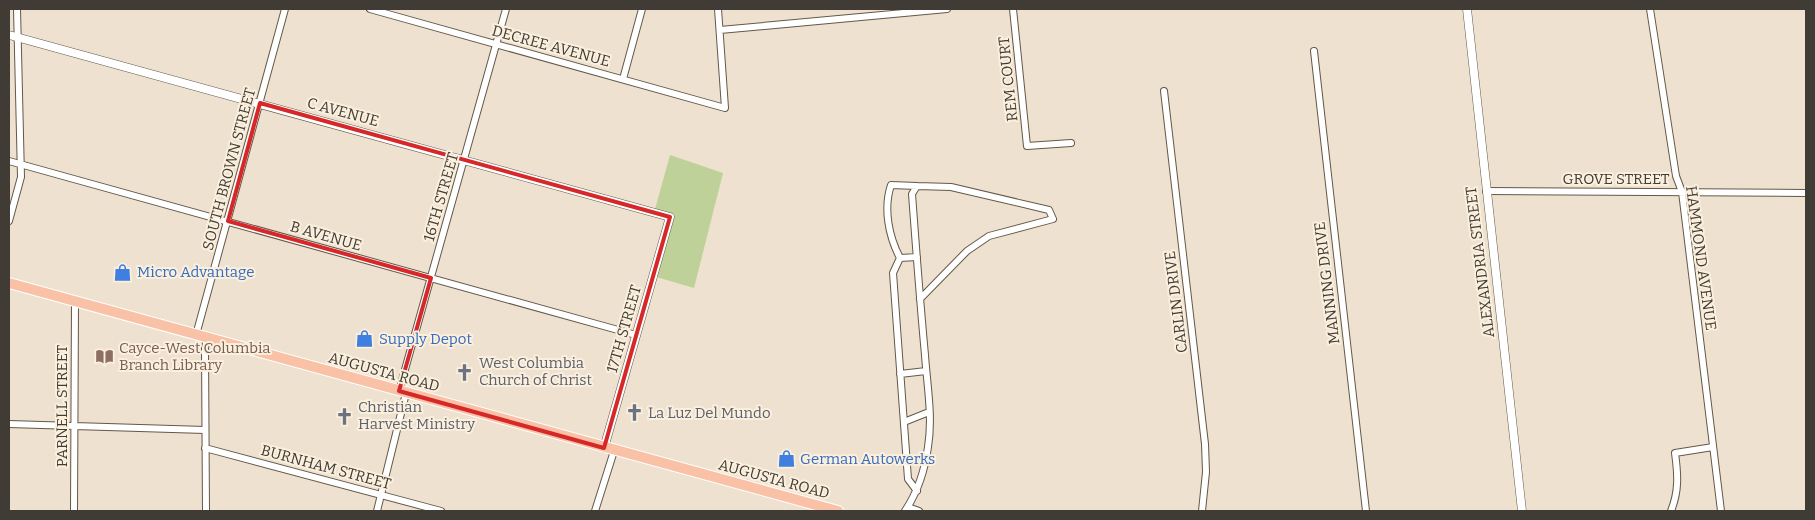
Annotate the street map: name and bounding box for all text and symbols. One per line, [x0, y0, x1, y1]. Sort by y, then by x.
street label: DECREE AVENUE [490, 22, 612, 70]
street label: REM COURT [995, 35, 1021, 122]
street label: SOUTH BROWN STREET [199, 86, 259, 252]
street label: C AVENUE [305, 94, 381, 130]
street label: 16TH STREET [420, 150, 462, 244]
street label: GROVE STREET [1562, 170, 1670, 188]
street label: HAMMOND AVENUE [1682, 184, 1720, 332]
street label: ALEXANDRIA STREET [1462, 185, 1498, 339]
street label: B AVENUE [288, 217, 364, 255]
street label: MANNING DRIVE [1311, 221, 1343, 345]
street label: CARLIN DRIVE [1161, 250, 1191, 354]
shop icon: Micro Advantage [113, 262, 133, 282]
place label: Micro Advantage [137, 263, 254, 281]
street label: 17TH STREET [603, 283, 645, 375]
shop icon: Supply Depot [355, 329, 375, 349]
place label: Supply Depot [379, 330, 472, 348]
place label: Cayce-West Columbia Branch Library [119, 339, 270, 374]
street label: PARNELL STREET [53, 345, 71, 467]
library icon: Cayce-West Columbia Branch Library [95, 347, 115, 367]
street label: AUGUSTA ROAD [326, 349, 442, 395]
place label: West Columbia Church of Christ [479, 354, 592, 389]
church icon: West Columbia Church of Christ [455, 362, 475, 382]
place label: Christian Harvest Ministry [358, 398, 475, 433]
church icon: La Luz Del Mundo [624, 403, 644, 423]
place label: La Luz Del Mundo [648, 404, 771, 422]
church icon: Christian Harvest Ministry [334, 406, 354, 426]
street label: BURNHAM STREET [259, 441, 393, 493]
shop icon: German Autowerks [776, 449, 796, 469]
place label: German Autowerks [800, 450, 935, 468]
street label: AUGUSTA ROAD [716, 456, 832, 502]

